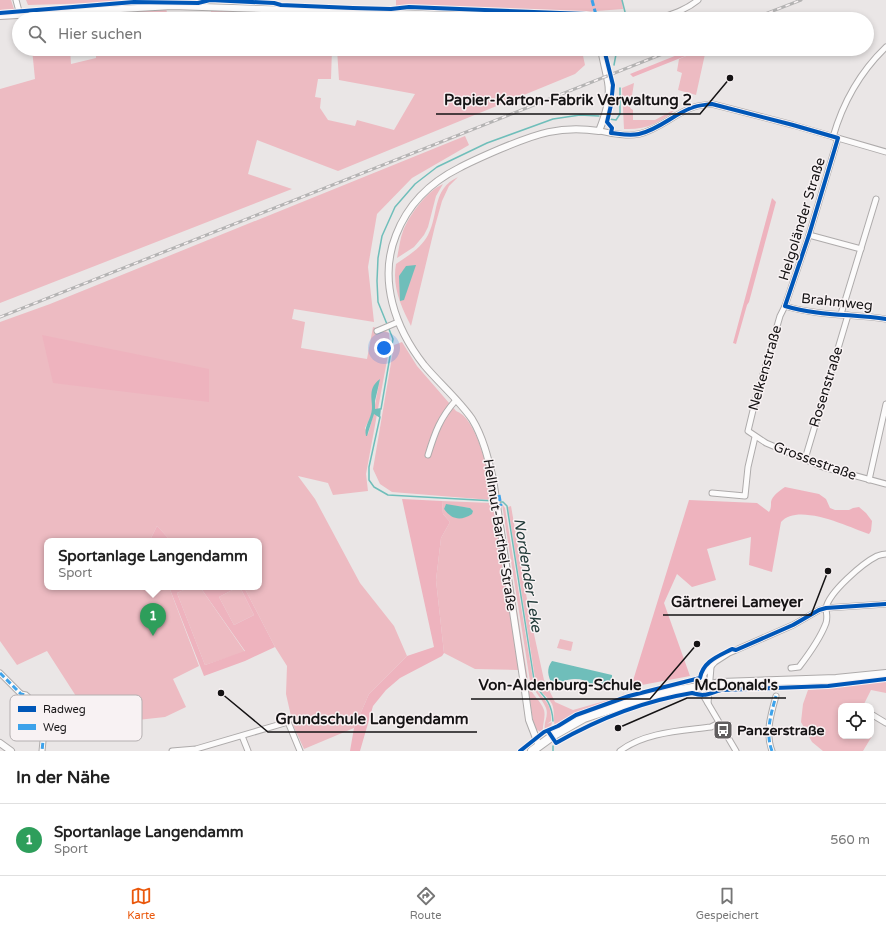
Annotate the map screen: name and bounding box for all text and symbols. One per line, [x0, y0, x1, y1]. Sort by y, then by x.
search box [12, 12, 874, 56]
icon: search [26, 23, 48, 45]
text: Hier suchen [58, 25, 142, 43]
callout: Papier-Karton-Fabrik Verwaltung 2 [436, 87, 700, 114]
text: Papier-Karton-Fabrik Verwaltung 2 [444, 91, 692, 110]
street label: Helgoländer Straße [775, 155, 829, 283]
street label: Brahmweg [800, 290, 874, 314]
street label: Nelkenstraße [745, 323, 785, 413]
your location [374, 338, 394, 358]
street label: Rosenstraße [806, 345, 846, 429]
street label: Grossestraße [771, 438, 859, 484]
street label: Hellmut-Barthel-Straße [480, 458, 520, 612]
water label: Nordender Leke [510, 517, 546, 635]
popup [44, 538, 262, 590]
text: Sportanlage Langendamm [58, 547, 248, 565]
text: Sport [58, 565, 92, 581]
callout: Gärtnerei Lameyer [663, 588, 811, 615]
text: Gärtnerei Lameyer [671, 593, 803, 612]
pin: 1 [140, 603, 166, 636]
callout: McDonald's [687, 671, 786, 698]
callout: Von-Aldenburg-Schule [471, 672, 650, 699]
text: Von-Aldenburg-Schule [479, 676, 642, 695]
text: McDonald's [694, 676, 778, 694]
legend [10, 695, 142, 741]
text: Radweg [43, 703, 86, 716]
map controls [838, 703, 874, 739]
button: locate [838, 703, 874, 739]
callout: Grundschule Langendamm [268, 705, 477, 732]
text: Grundschule Langendamm [275, 710, 469, 729]
bus stop icon: Panzerstraße [712, 719, 734, 741]
text: Weg [43, 721, 67, 734]
place label: Panzerstraße [737, 722, 824, 739]
text: In der Nähe [16, 767, 110, 788]
text: Sportanlage Langendamm [54, 823, 244, 841]
text: 1 [25, 832, 33, 848]
text: 560 m [830, 832, 870, 848]
text: Sport [54, 841, 88, 857]
tab: Karte [127, 885, 155, 922]
tab: Route [410, 885, 441, 922]
tab: Gespeichert [696, 885, 759, 922]

